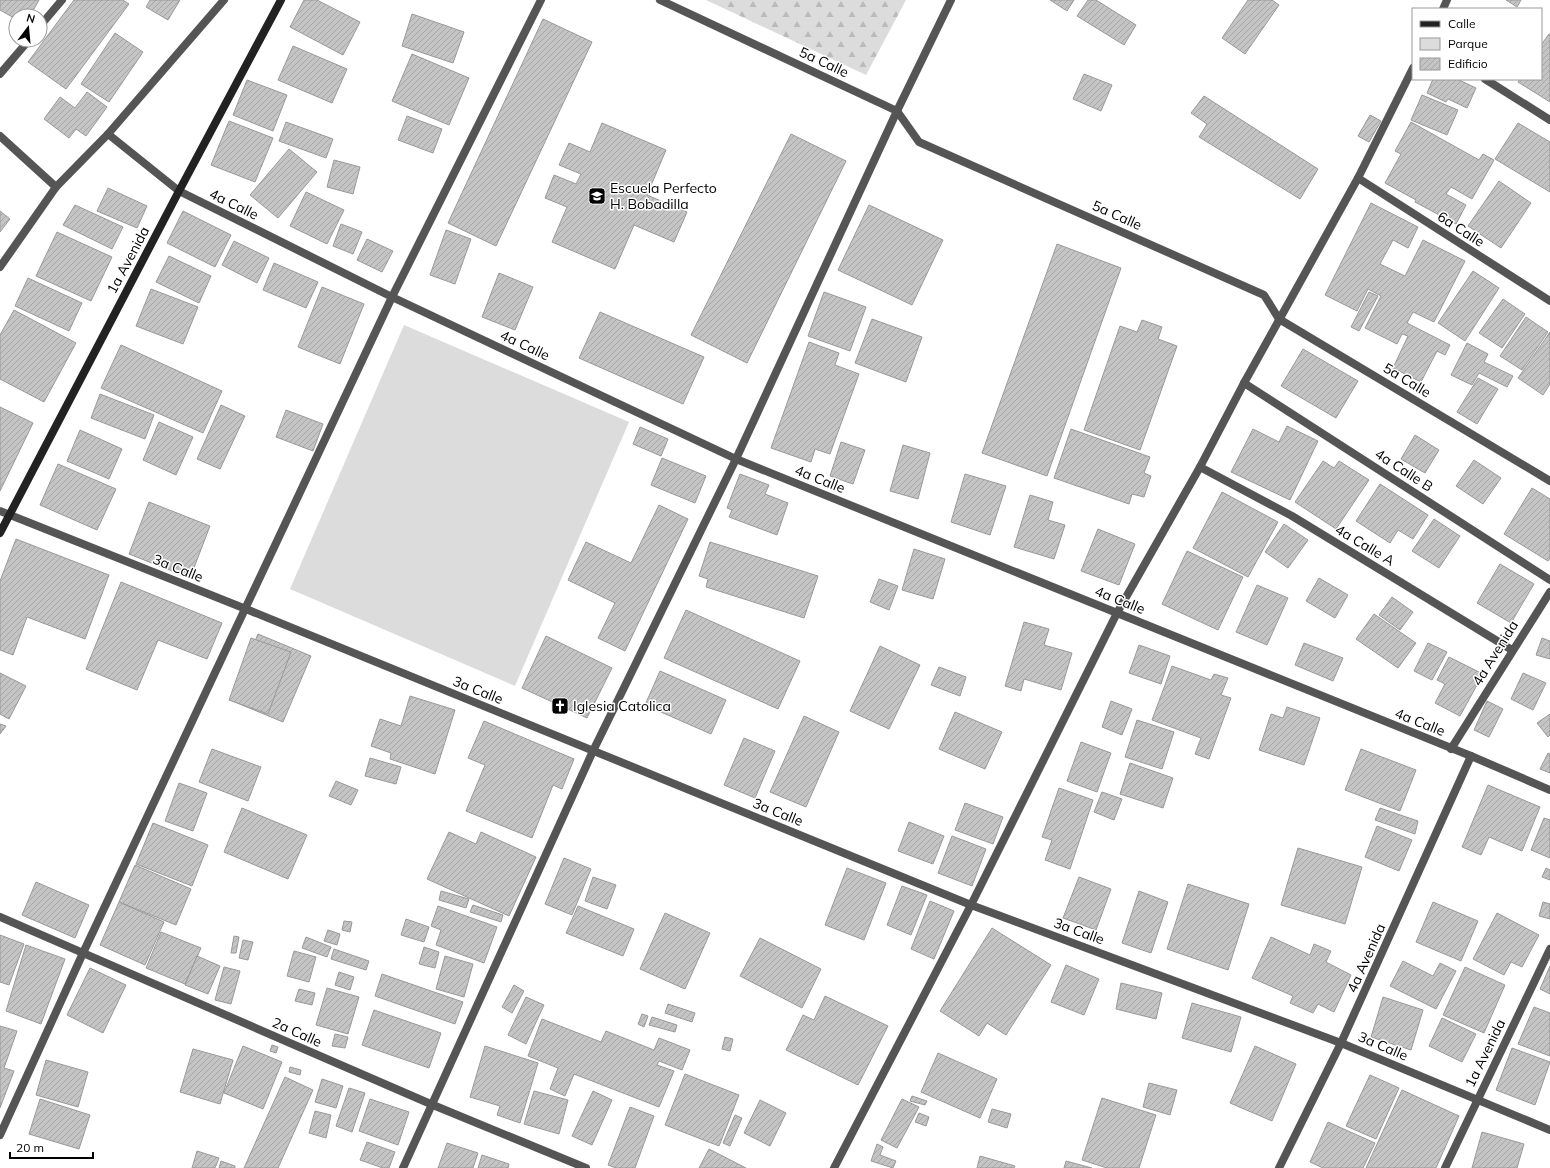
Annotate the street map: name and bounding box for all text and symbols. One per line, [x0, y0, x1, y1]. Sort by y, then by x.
north arrow [8, 8, 48, 48]
legend [1412, 8, 1542, 80]
text: N [25, 11, 37, 26]
text: Calle [1448, 16, 1475, 31]
text: Parque [1448, 36, 1488, 51]
street label: 5a Calle [796, 43, 852, 81]
text: Edificio [1448, 56, 1488, 71]
place label: Escuela Perfecto H. Bobadilla [610, 179, 717, 213]
street label: 4a Calle [206, 184, 262, 224]
school or university icon: Escuela Perfecto H. Bobadilla [587, 186, 607, 206]
street label: 5a Calle [1089, 196, 1145, 234]
street label: 6a Calle [1434, 207, 1488, 251]
street label: 1a Avenida [103, 223, 153, 297]
street label: 4a Calle [497, 326, 553, 364]
street label: 5a Calle [1380, 359, 1434, 401]
street label: 4a Calle B [1372, 445, 1436, 495]
street label: 4a Calle [792, 461, 848, 497]
street label: 4a Calle A [1332, 520, 1399, 570]
street label: 3a Calle [150, 550, 206, 586]
street label: 4a Calle [1092, 582, 1148, 618]
street label: 4a Avenida [1468, 617, 1522, 689]
street label: 3a Calle [450, 672, 506, 708]
church icon: Iglesia Catolica [550, 696, 570, 716]
place label: Iglesia Catolica [573, 697, 671, 715]
street label: 4a Calle [1392, 704, 1448, 740]
street label: 3a Calle [750, 794, 806, 830]
street label: 3a Calle [1051, 914, 1107, 948]
street label: 4a Avenida [1343, 921, 1389, 995]
street label: 2a Calle [269, 1013, 325, 1051]
street label: 1a Avenida [1461, 1016, 1509, 1090]
street label: 3a Calle [1355, 1027, 1411, 1065]
scale bar [10, 1134, 93, 1160]
text: 20 m [16, 1140, 44, 1155]

